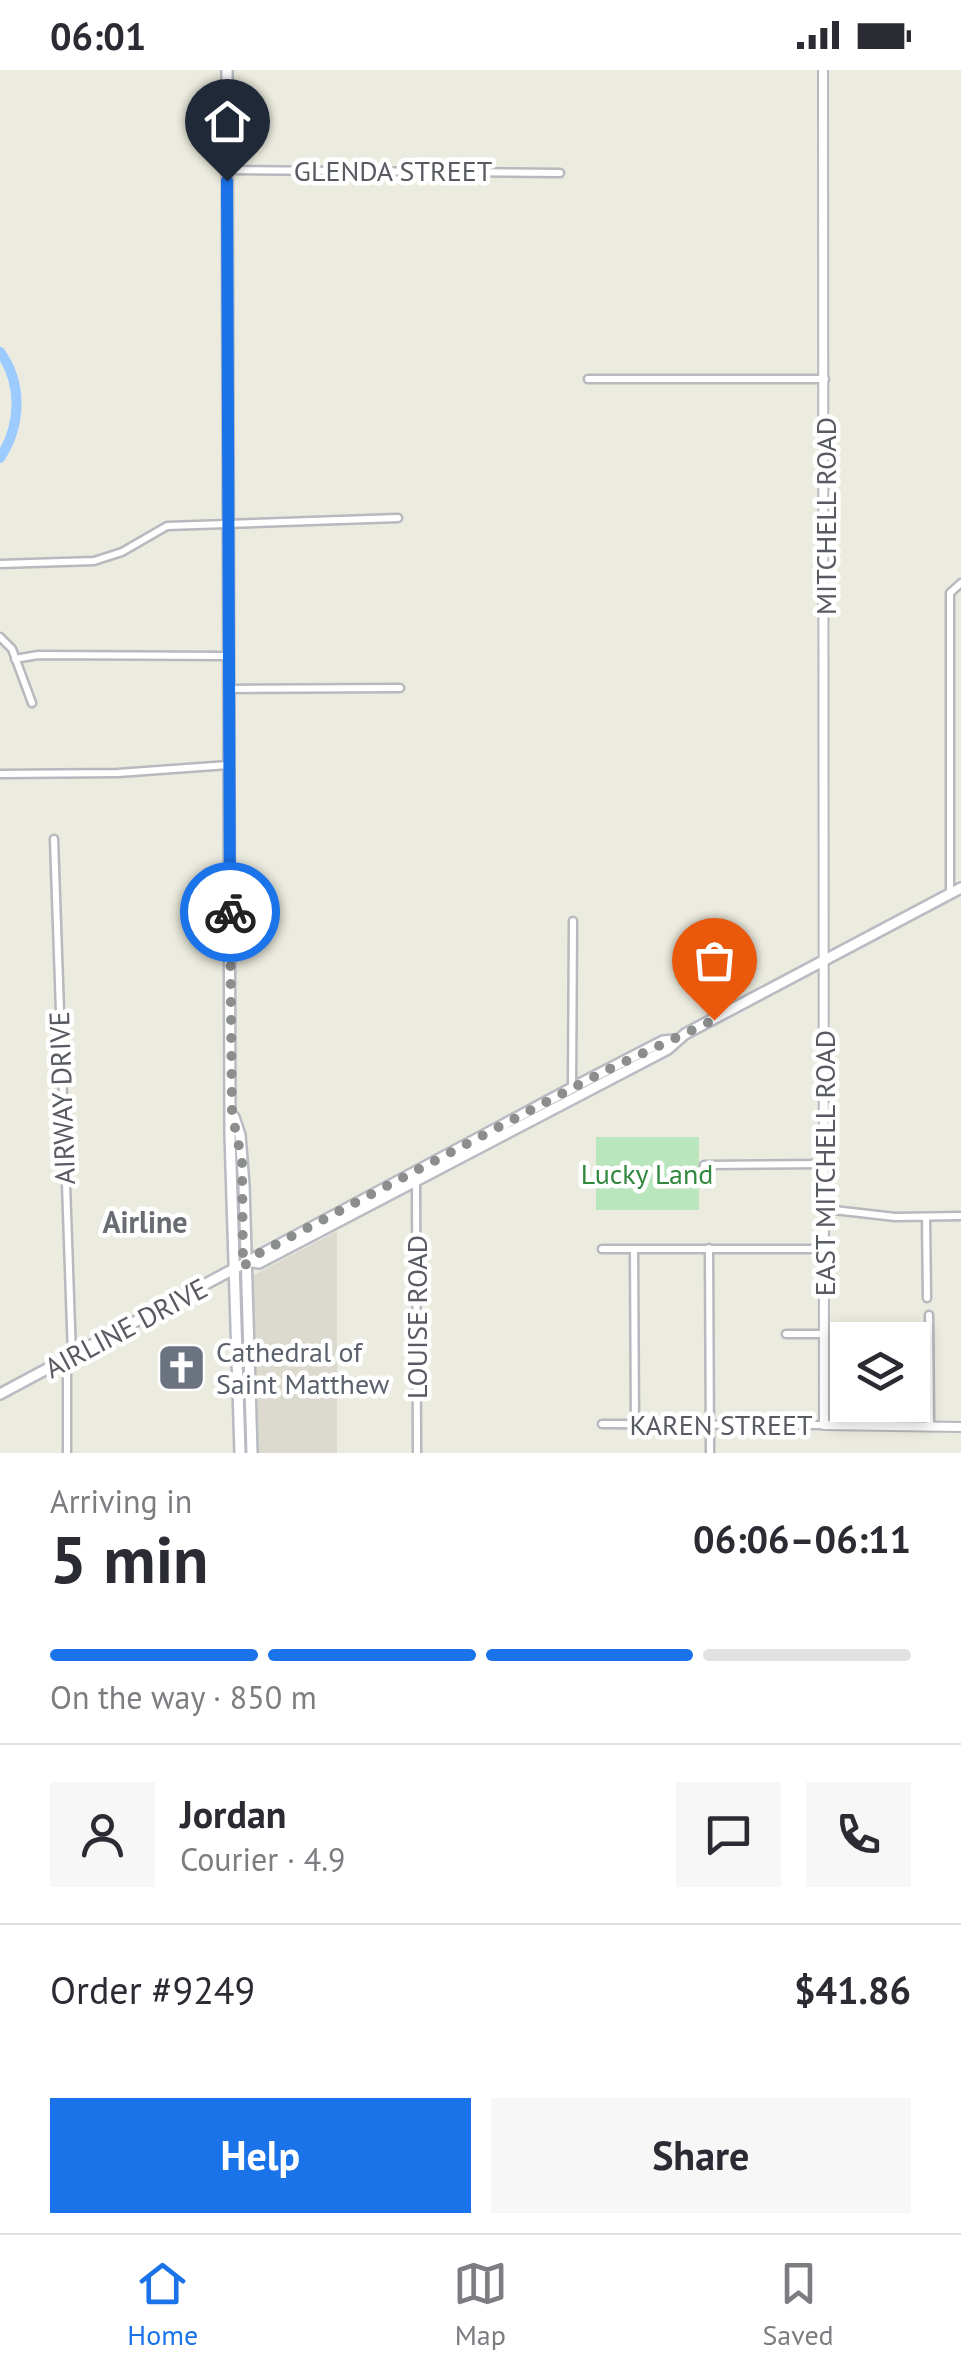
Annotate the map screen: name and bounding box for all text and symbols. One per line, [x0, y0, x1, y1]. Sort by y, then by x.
text: 06:01 [50, 11, 146, 60]
pin [185, 79, 270, 182]
icon: home [200, 94, 255, 149]
street label: GLENDA STREET [294, 152, 493, 189]
street label: MITCHELL ROAD [807, 417, 844, 615]
courier [180, 862, 280, 962]
icon: bike [203, 885, 258, 940]
pin [672, 918, 757, 1021]
icon: bag [687, 933, 742, 988]
street label: AIRWAY DRIVE [40, 1011, 83, 1185]
street label: EAST MITCHELL ROAD [806, 1030, 843, 1296]
park label: Lucky Land [581, 1155, 713, 1192]
district label: Airline [102, 1202, 188, 1241]
street label: LOUISE ROAD [398, 1235, 435, 1399]
street label: AIRLINE DRIVE [38, 1269, 214, 1386]
map controls [830, 1322, 930, 1422]
button: layers [830, 1322, 930, 1422]
place label: Cathedral of Saint Matthew [216, 1333, 390, 1402]
church icon: Cathedral of Saint Matthew [155, 1342, 207, 1394]
street label: KAREN STREET [629, 1406, 813, 1443]
text: Arriving in [50, 1480, 192, 1522]
text: 06:06–06:11 [693, 1514, 911, 1563]
text: 5 min [50, 1517, 209, 1601]
text: On the way · 850 m [50, 1676, 317, 1718]
button: person [50, 1782, 155, 1887]
button: chat [676, 1782, 781, 1887]
button: phone [806, 1782, 911, 1887]
text: Jordan [180, 1789, 286, 1838]
text: Courier · 4.9 [180, 1838, 346, 1880]
text: Order #9249 [50, 1965, 255, 2014]
text: $41.86 [794, 1965, 911, 2014]
button: Help [50, 2098, 471, 2213]
button: Share [491, 2098, 911, 2213]
tab: Home [127, 2256, 198, 2353]
tab: Map [453, 2256, 508, 2353]
tab: Saved [762, 2256, 834, 2353]

